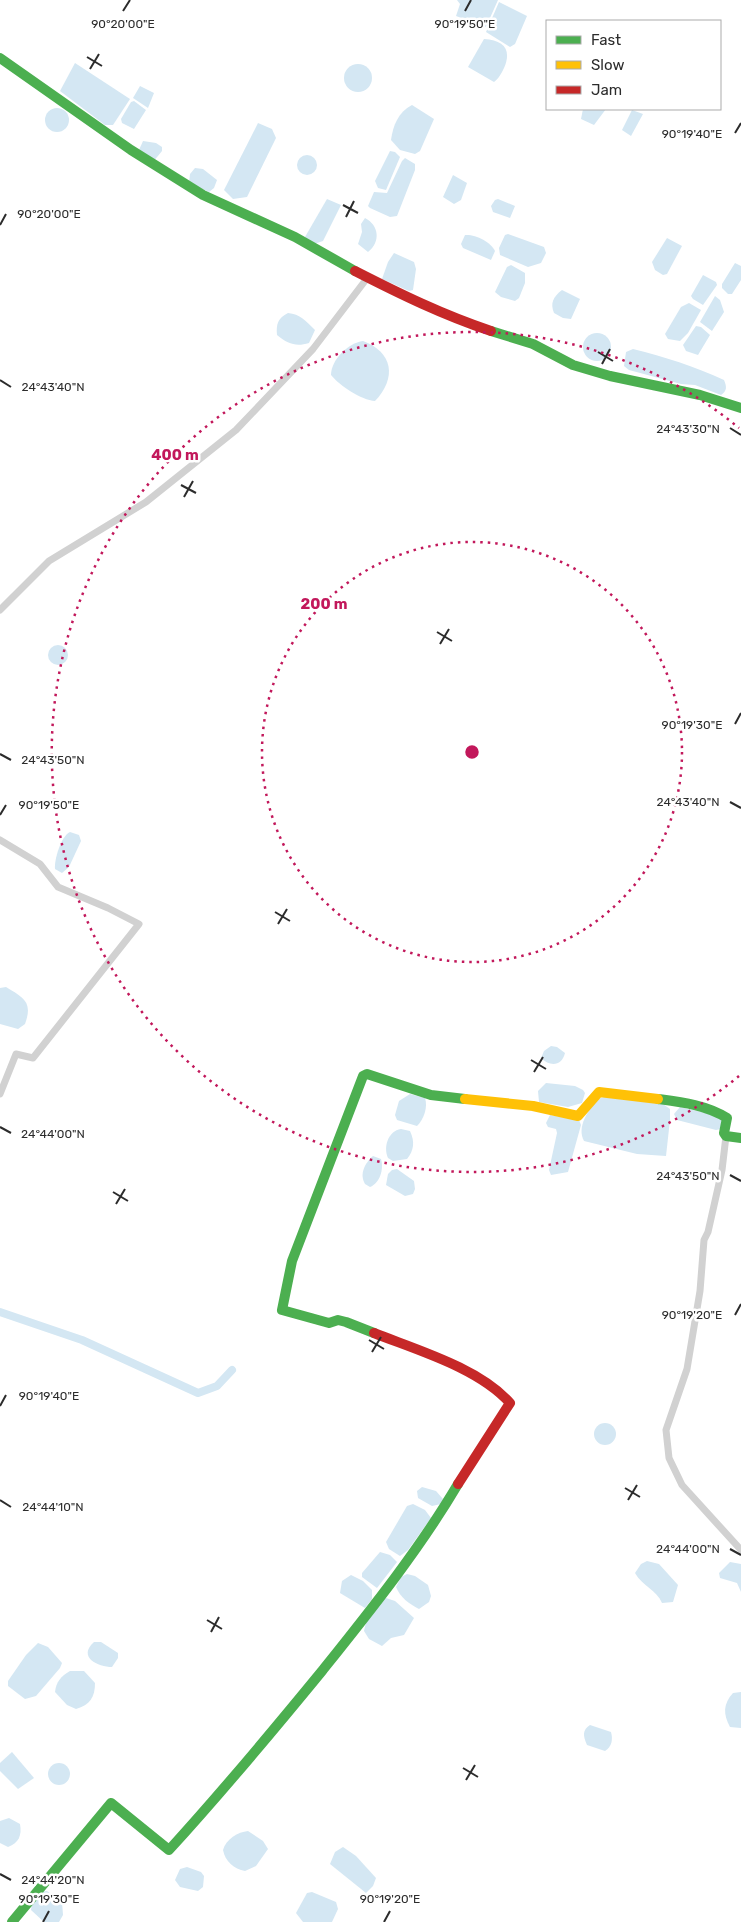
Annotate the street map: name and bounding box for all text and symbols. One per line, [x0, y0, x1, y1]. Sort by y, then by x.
text: 90°20'00"E [91, 17, 155, 31]
text: 90°19'50"E [435, 17, 495, 31]
legend [546, 20, 721, 110]
text: Fast [591, 31, 621, 49]
text: Slow [591, 56, 624, 74]
text: Jam [591, 81, 622, 99]
text: 90°19'40"E [662, 127, 722, 141]
text: 90°20'00"E [17, 207, 81, 221]
text: 24°43'40"N [21, 380, 85, 394]
text: 24°43'30"N [656, 422, 720, 436]
text: 400 m [151, 446, 199, 464]
text: 200 m [300, 595, 348, 613]
text: 90°19'30"E [662, 718, 722, 732]
centre of rings [463, 743, 481, 761]
text: 24°43'50"N [21, 753, 85, 767]
text: 24°43'40"N [656, 795, 720, 809]
text: 90°19'50"E [19, 798, 79, 812]
text: 24°44'00"N [21, 1127, 85, 1141]
text: 24°43'50"N [656, 1169, 720, 1183]
text: 90°19'20"E [662, 1308, 722, 1322]
text: 90°19'40"E [19, 1389, 79, 1403]
text: 24°44'10"N [22, 1500, 84, 1514]
text: 24°44'00"N [656, 1542, 720, 1556]
text: 24°44'20"N [21, 1873, 85, 1887]
text: 90°19'30"E [19, 1892, 79, 1906]
text: 90°19'20"E [360, 1892, 420, 1906]

